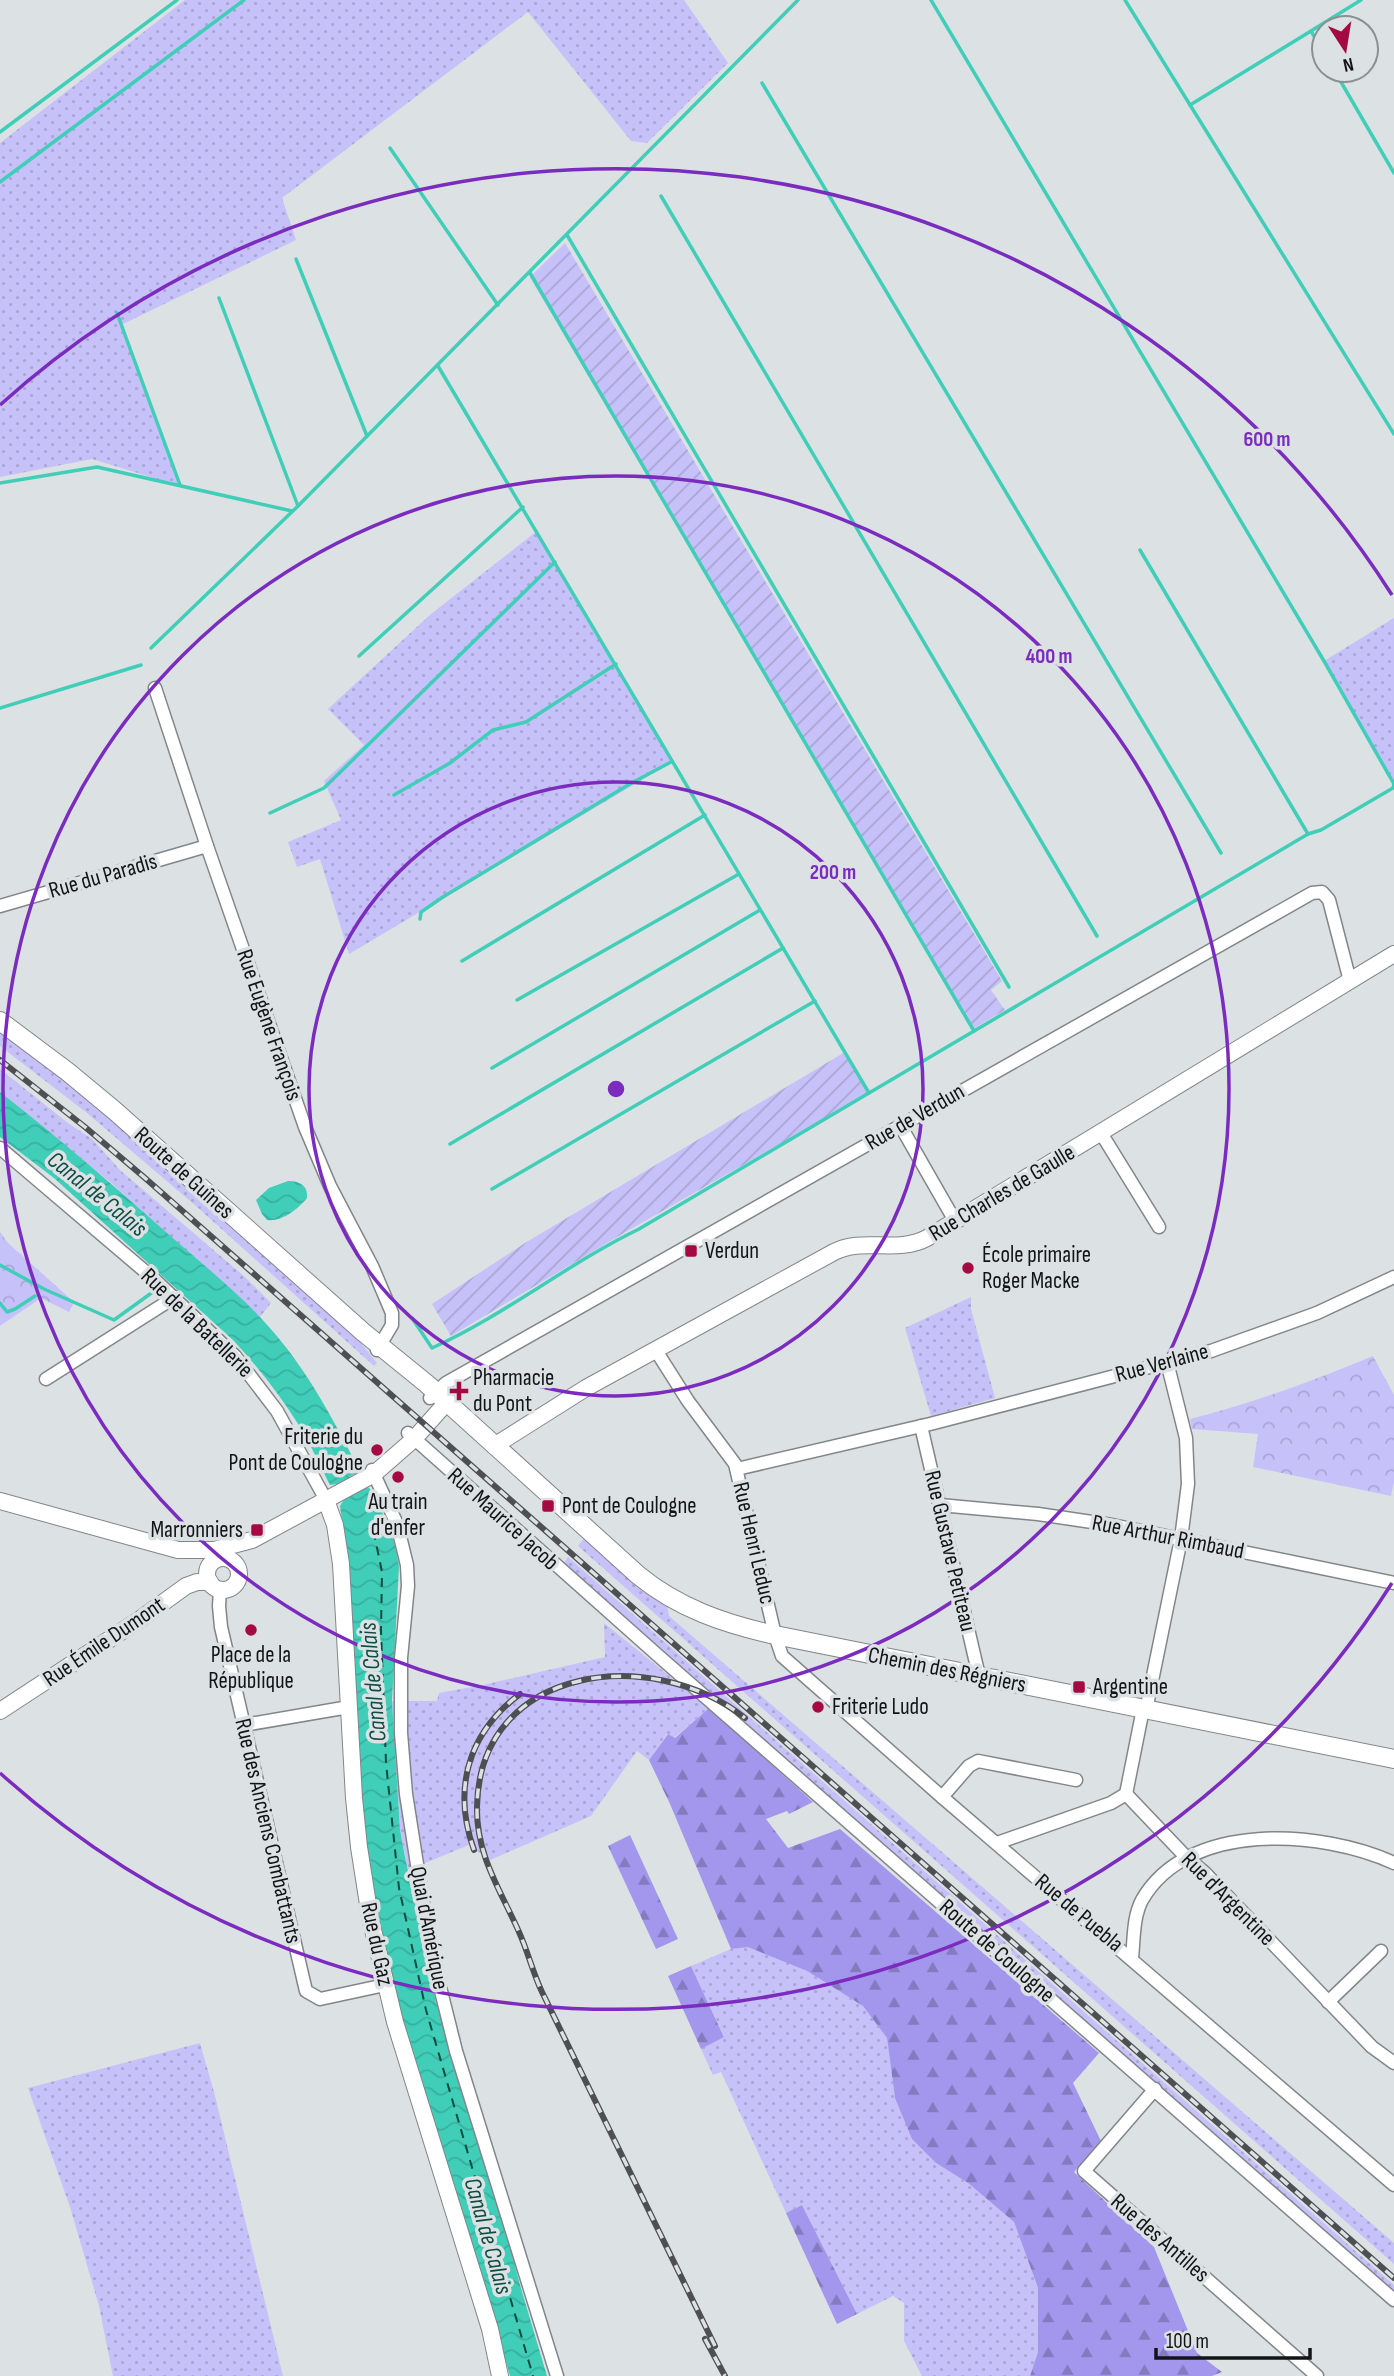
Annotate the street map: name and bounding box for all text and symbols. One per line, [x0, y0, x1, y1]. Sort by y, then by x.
north arrow [1310, 14, 1380, 84]
text: N [1341, 52, 1356, 76]
text: 600 m [1243, 427, 1291, 452]
text: 400 m [1026, 644, 1072, 669]
street label: Rue du Paradis [46, 847, 160, 905]
text: 200 m [810, 860, 856, 885]
street label: Rue Eugène François [230, 946, 308, 1104]
centre of rings [604, 1077, 628, 1101]
street label: Rue de Verdun [860, 1077, 970, 1157]
street label: Route de Guînes [128, 1121, 240, 1225]
street label: Rue Charles de Gaulle [924, 1138, 1080, 1248]
water label: Canal de Calais [41, 1145, 153, 1243]
place label: Verdun [705, 1237, 759, 1265]
place label: École primaire Roger Macke [982, 1241, 1091, 1295]
marker: Verdun [683, 1243, 699, 1259]
marker: École primaire Roger Macke [960, 1260, 976, 1276]
street label: Rue de la Batellerie [135, 1262, 259, 1384]
street label: Rue Verlaine [1112, 1337, 1212, 1389]
place label: Pharmacie du Pont [473, 1364, 554, 1418]
marker: Pharmacie du Pont [451, 1383, 467, 1399]
place label: Friterie du Pont de Coulogne [228, 1423, 363, 1477]
marker: Friterie du Pont de Coulogne [369, 1442, 385, 1458]
street label: Rue Maurice Jacob [442, 1462, 564, 1576]
street label: Rue Gustave Petiteau [918, 1468, 982, 1634]
marker: Au train d'enfer [390, 1469, 406, 1485]
street label: Rue Henri Leduc [726, 1479, 782, 1607]
place label: Au train d'enfer [367, 1488, 428, 1542]
place label: Pont de Coulogne [562, 1492, 697, 1520]
marker: Pont de Coulogne [540, 1498, 556, 1514]
street label: Rue Arthur Rimbaud [1090, 1509, 1246, 1565]
place label: Marronniers [150, 1516, 243, 1544]
marker: Marronniers [249, 1522, 265, 1538]
street label: Rue Émile Dumont [38, 1591, 170, 1693]
water label: Canal de Calais [353, 1621, 393, 1743]
marker: Place de la République [243, 1622, 259, 1638]
place label: Place de la République [208, 1641, 294, 1695]
street label: Chemin des Régniers [866, 1641, 1028, 1699]
place label: Argentine [1092, 1673, 1168, 1701]
marker: Argentine [1071, 1679, 1087, 1695]
place label: Friterie Ludo [832, 1693, 929, 1721]
marker: Friterie Ludo [810, 1699, 826, 1715]
street label: Rue des Anciens Combattants [228, 1716, 308, 1946]
street label: Rue d'Argentine [1175, 1846, 1281, 1952]
street label: Quai d'Amérique [403, 1864, 455, 1992]
street label: Rue de Puebla [1029, 1868, 1129, 1958]
street label: Route de Coulogne [934, 1893, 1060, 2009]
street label: Rue du Gaz [355, 1900, 399, 1988]
water label: Canal de Calais [458, 2175, 519, 2298]
street label: Rue des Antilles [1105, 2188, 1215, 2288]
scale bar [1156, 2316, 1310, 2360]
text: 100 m [1166, 2329, 1209, 2354]

